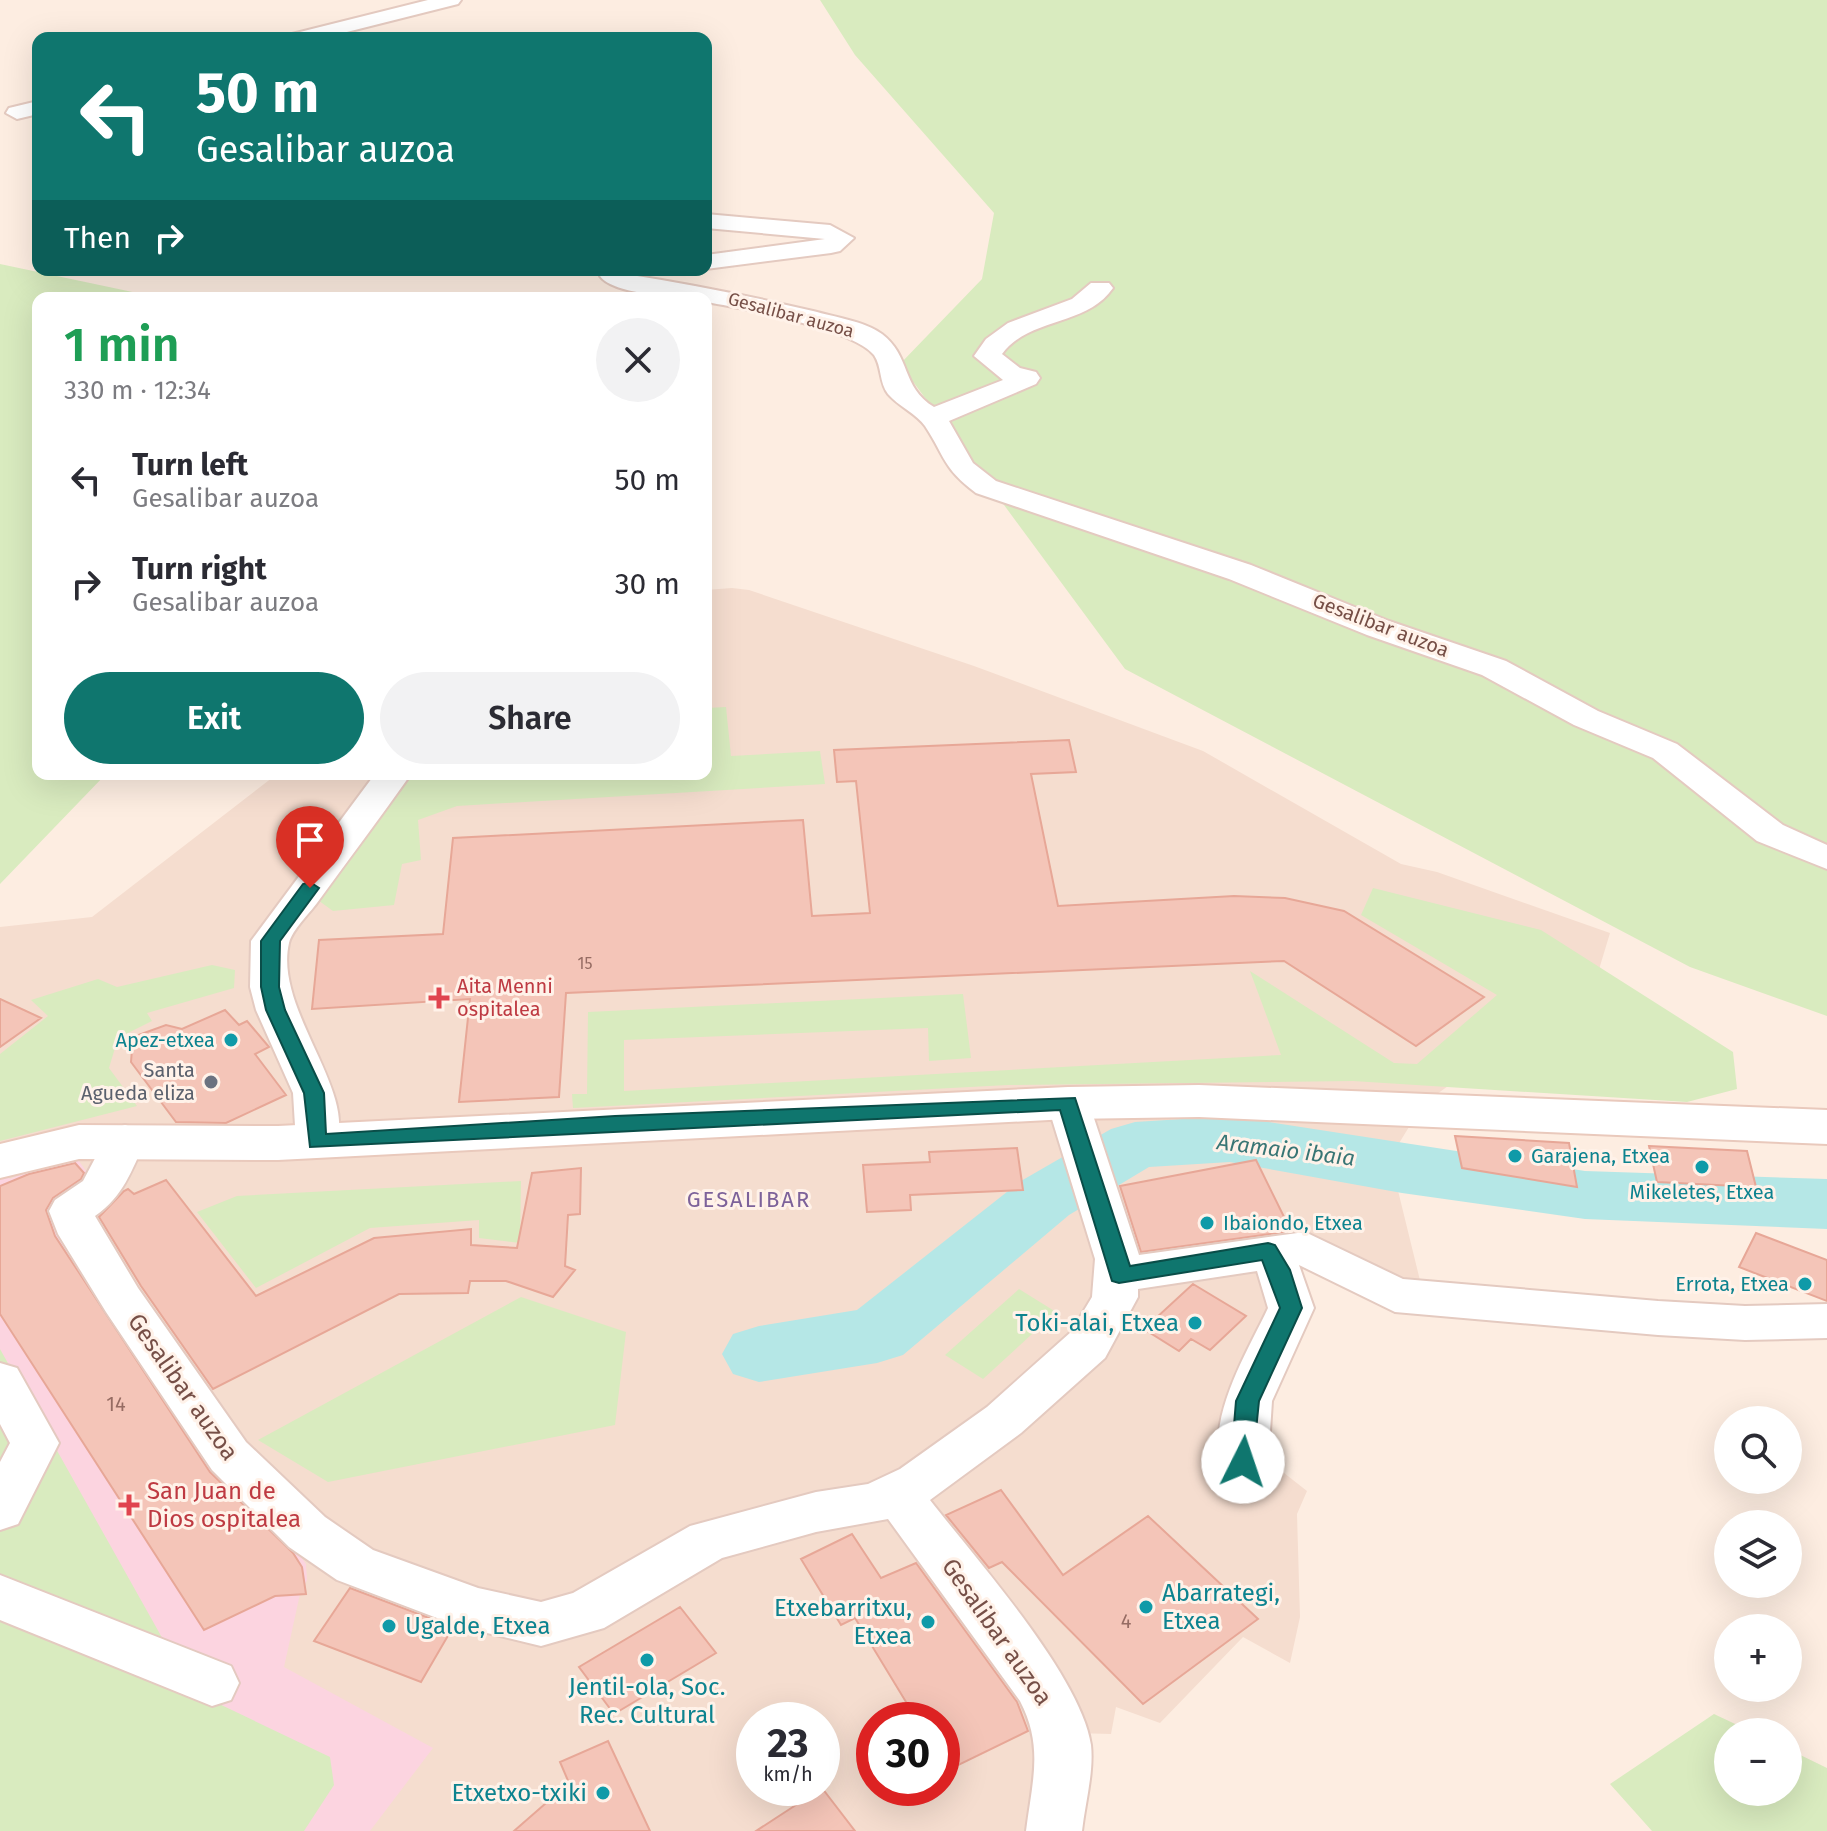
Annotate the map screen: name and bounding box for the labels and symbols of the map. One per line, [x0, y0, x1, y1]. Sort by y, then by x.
street label: Gesalibar auzoa [726, 288, 856, 342]
street label: Gesalibar auzoa [1310, 588, 1452, 662]
pin [276, 806, 344, 888]
house number: 15 [578, 954, 592, 973]
place label: Aita Menni ospitalea [457, 974, 553, 1021]
marker: Aita Menni ospitalea [428, 987, 450, 1009]
place label: Apez-etxea [116, 1028, 215, 1052]
marker: Apez-etxea [222, 1031, 240, 1049]
place label: Santa Agueda eliza [81, 1058, 195, 1105]
marker: Santa Agueda eliza [202, 1073, 220, 1091]
water label: Aramaio ibaia [1215, 1128, 1356, 1172]
place label: Garajena, Etxea [1531, 1144, 1670, 1168]
marker: Garajena, Etxea [1506, 1147, 1524, 1165]
marker: Mikeletes, Etxea [1693, 1158, 1711, 1176]
place label: Mikeletes, Etxea [1630, 1180, 1774, 1204]
district label: GESALIBAR [687, 1186, 811, 1213]
place label: Ibaiondo, Etxea [1223, 1211, 1363, 1235]
marker: Ibaiondo, Etxea [1198, 1214, 1216, 1232]
place label: Errota, Etxea [1675, 1272, 1789, 1296]
marker: Errota, Etxea [1796, 1275, 1814, 1293]
street label: Gesalibar auzoa [122, 1308, 244, 1466]
place label: Toki-alai, Etxea [1015, 1309, 1179, 1337]
marker: Toki-alai, Etxea [1186, 1314, 1204, 1332]
house number: 14 [106, 1392, 126, 1416]
position arrow [1201, 1420, 1285, 1504]
place label: San Juan de Dios ospitalea [147, 1477, 301, 1533]
marker: San Juan de Dios ospitalea [118, 1494, 140, 1516]
street label: Gesalibar auzoa [936, 1553, 1058, 1711]
place label: Abarrategi, Etxea [1162, 1579, 1280, 1635]
place label: Etxebarritxu, Etxea [774, 1594, 912, 1650]
marker: Abarrategi, Etxea [1137, 1598, 1155, 1616]
house number: 4 [1121, 1609, 1132, 1633]
place label: Ugalde, Etxea [405, 1612, 550, 1640]
marker: Etxebarritxu, Etxea [919, 1613, 937, 1631]
marker: Ugalde, Etxea [380, 1617, 398, 1635]
marker: Jentil-ola, Soc. Rec. Cultural [638, 1651, 656, 1669]
place label: Jentil-ola, Soc. Rec. Cultural [568, 1673, 726, 1729]
speed limit sign: 30 [856, 1702, 960, 1806]
place label: Etxetxo-txiki [452, 1779, 587, 1807]
marker: Etxetxo-txiki [594, 1784, 612, 1802]

